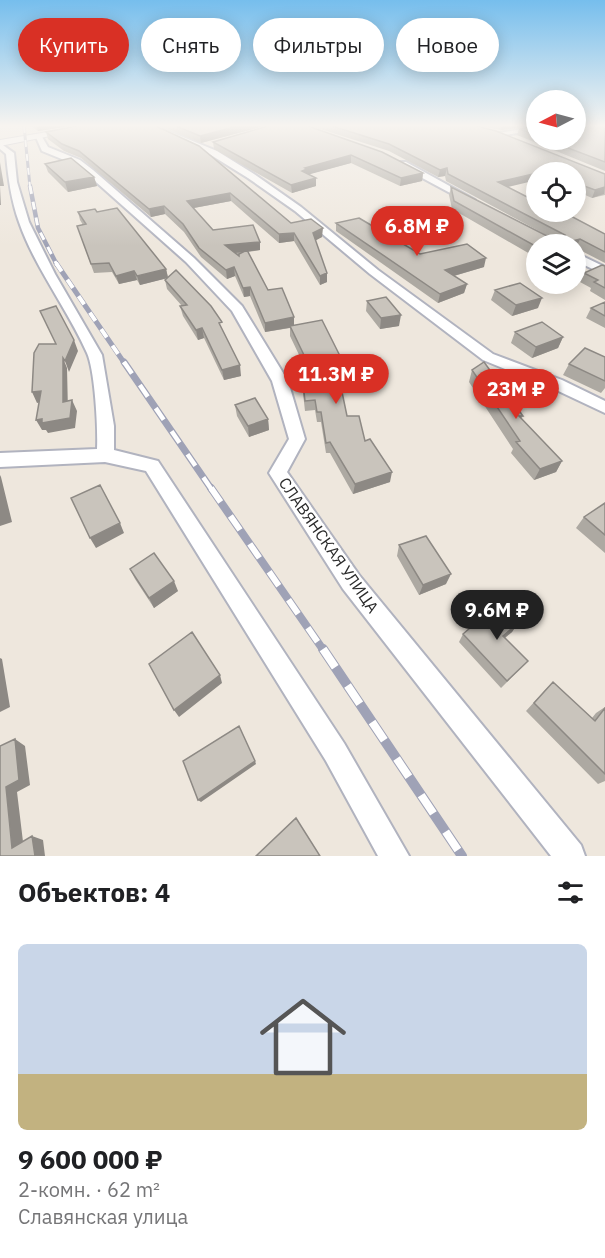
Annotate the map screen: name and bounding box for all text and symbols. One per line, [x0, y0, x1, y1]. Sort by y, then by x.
chip: Купить [18, 18, 129, 72]
chip: Снять [141, 18, 241, 72]
chip: Фильтры [253, 18, 384, 72]
chip: Новое [396, 18, 499, 72]
north arrow [526, 90, 586, 150]
map controls [526, 90, 586, 294]
button: locate [526, 162, 586, 222]
pin: 6.8M ₽ [368, 206, 466, 257]
text: 6.8M ₽ [385, 212, 449, 239]
button: layers [526, 234, 586, 294]
pin: 11.3M ₽ [281, 354, 391, 405]
text: 11.3M ₽ [298, 360, 374, 387]
pin: 23M ₽ [474, 369, 558, 420]
text: 23M ₽ [487, 375, 545, 402]
street label: СЛАВЯНСКАЯ УЛИЦА [275, 473, 383, 617]
pin: 9.6M ₽ [448, 590, 546, 641]
text: 9.6M ₽ [465, 596, 529, 623]
text: Объектов: 4 [18, 875, 170, 909]
icon: filters [554, 876, 587, 909]
icon: home [249, 983, 357, 1091]
text: 9 600 000 ₽ [18, 1142, 163, 1176]
text: 2-комн. · 62 m² [18, 1176, 160, 1203]
text: Славянская улица [18, 1203, 188, 1230]

